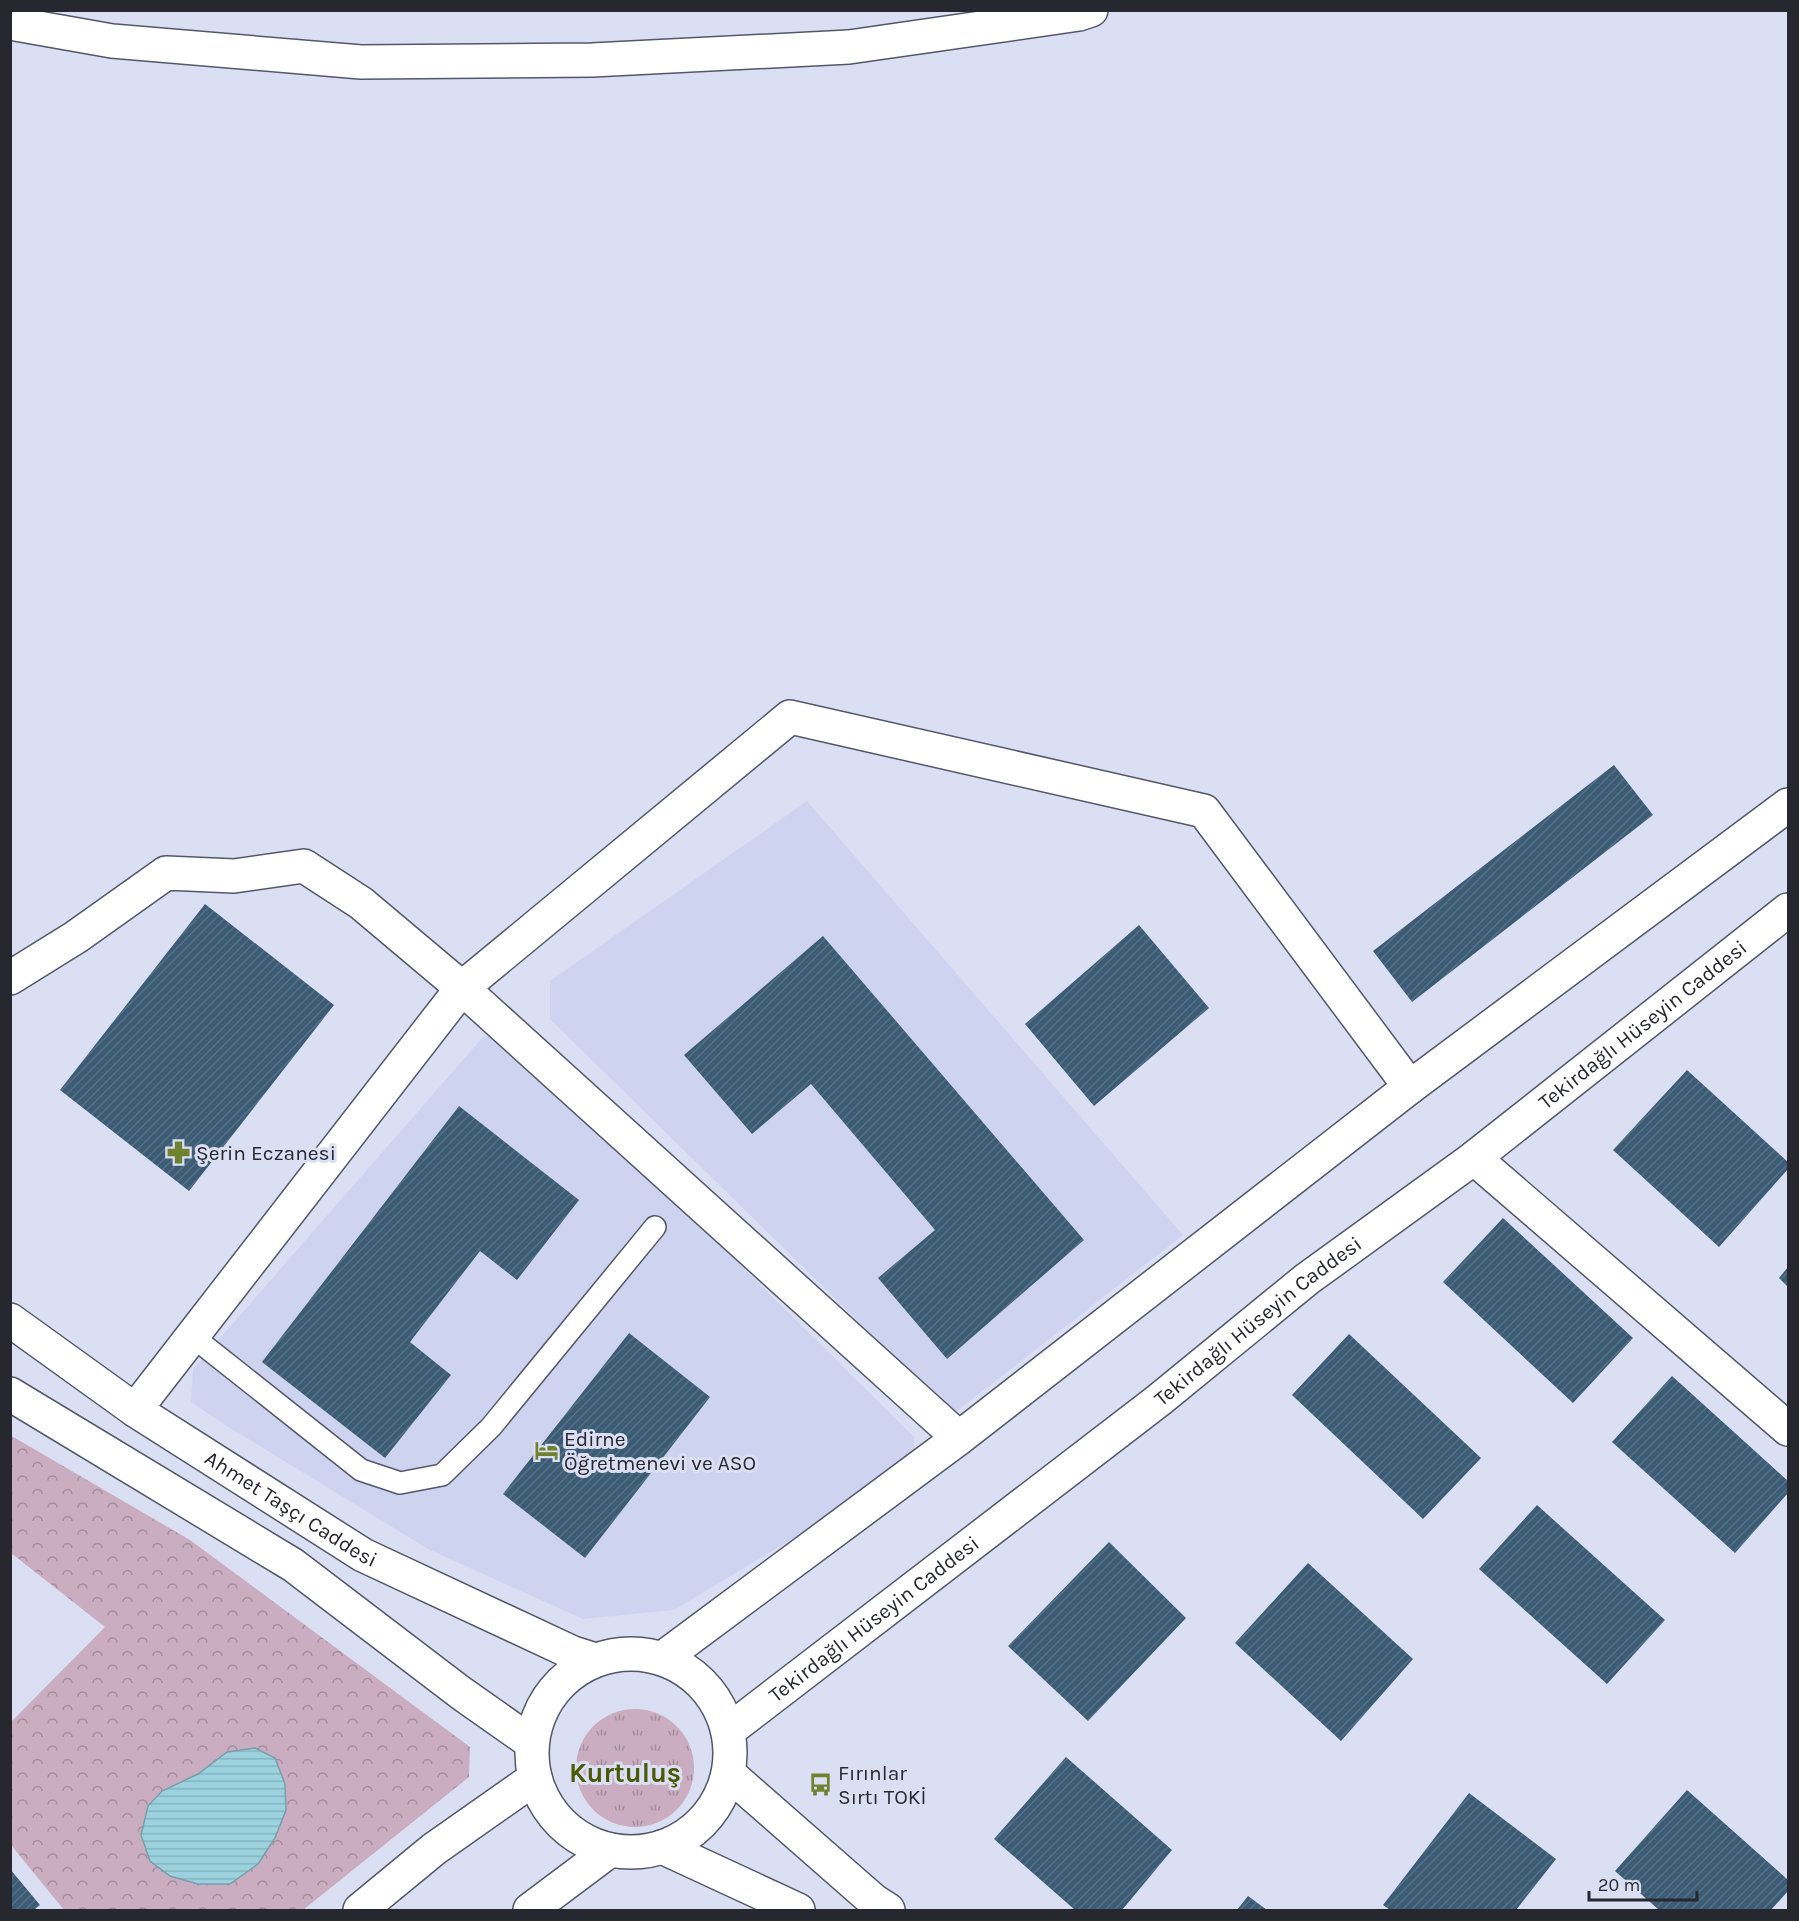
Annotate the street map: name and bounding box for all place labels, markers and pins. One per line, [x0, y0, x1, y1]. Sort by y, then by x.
pharmacy icon: Şerin Eczanesi [165, 1140, 191, 1166]
place label: Şerin Eczanesi [196, 1141, 336, 1165]
place label: Edirne Öğretmenevi ve ASO [564, 1427, 756, 1475]
hotel icon: Edirne Öğretmenevi ve ASO [533, 1438, 559, 1464]
place label: Fırınlar Sırtı TOKİ [838, 1761, 926, 1809]
bus stop icon: Fırınlar Sırtı TOKİ [807, 1772, 833, 1798]

